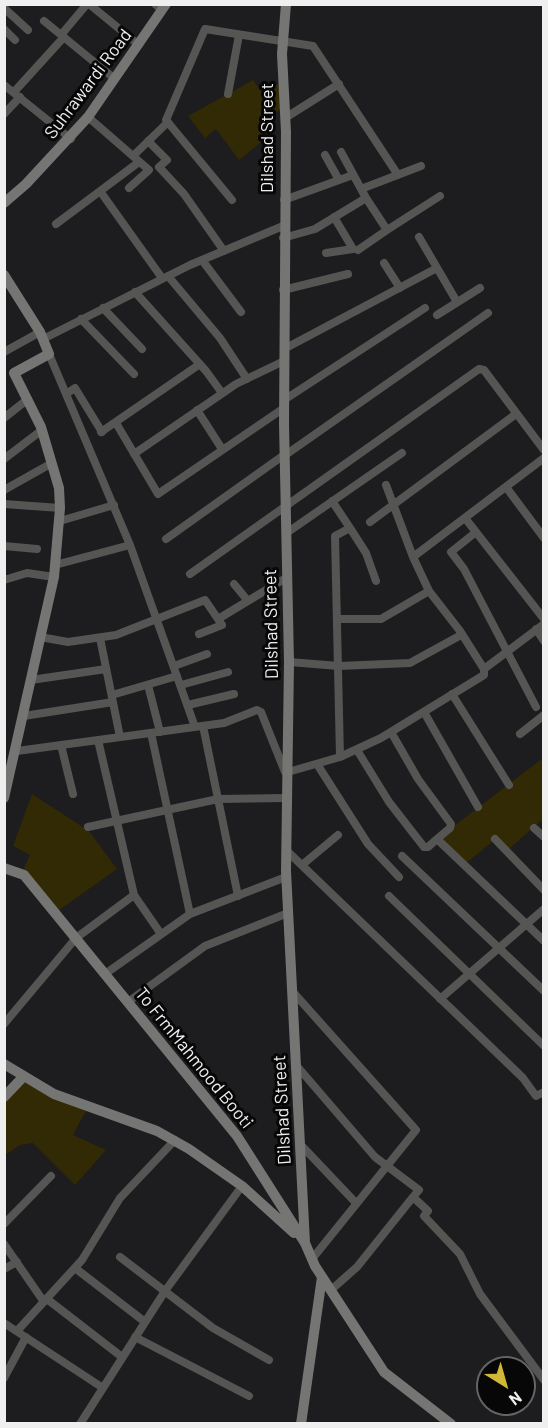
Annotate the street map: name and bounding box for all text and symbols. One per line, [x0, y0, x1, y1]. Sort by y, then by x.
street label: Suhrawardi Road [40, 25, 136, 143]
street label: Dilshad Street [256, 83, 278, 193]
street label: Dilshad Street [259, 569, 283, 679]
street label: To FrmMahmood Booti [130, 983, 258, 1133]
street label: Dilshad Street [268, 1055, 296, 1165]
north arrow [476, 1356, 536, 1416]
text: N [506, 1388, 526, 1410]

